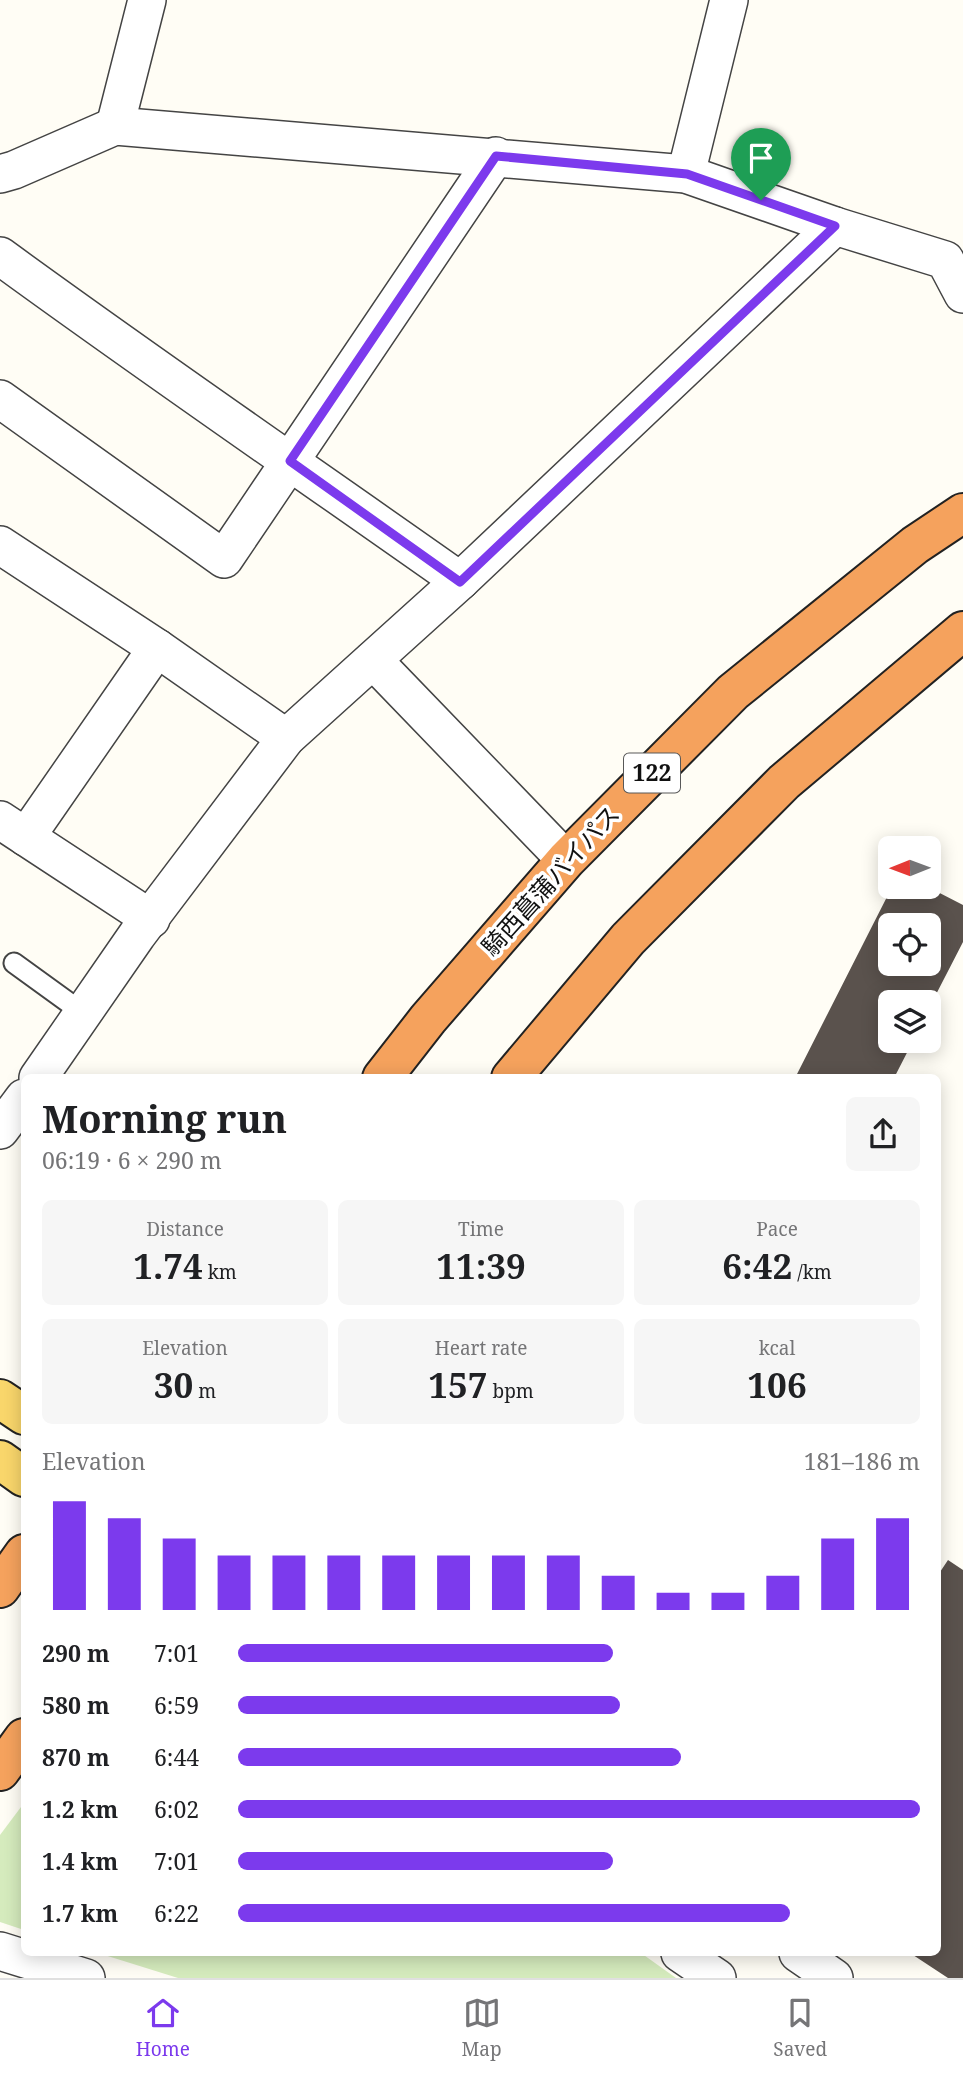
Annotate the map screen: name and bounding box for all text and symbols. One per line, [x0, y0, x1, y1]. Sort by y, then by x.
pin [731, 128, 791, 200]
icon: arrive [742, 139, 780, 177]
road number: 122 [624, 754, 680, 792]
street label: 騎西菖蒲バイパス [474, 798, 626, 962]
north arrow [878, 836, 942, 900]
map controls [878, 836, 941, 1053]
button: locate [878, 913, 941, 976]
button: layers [878, 990, 941, 1053]
text: Morning run [42, 1092, 287, 1144]
button: share [846, 1097, 920, 1171]
text: 06:19 · 6 × 290 m [42, 1144, 222, 1176]
text: Distance [146, 1216, 224, 1242]
text: Time [458, 1216, 504, 1242]
text: Pace [756, 1216, 798, 1242]
text: 1.74 [133, 1242, 203, 1289]
text: 11:39 [436, 1242, 526, 1289]
text: 6:42 [722, 1242, 792, 1289]
text: km [203, 1259, 237, 1285]
text: /km [792, 1259, 832, 1285]
text: Elevation [142, 1335, 228, 1361]
text: Heart rate [435, 1335, 527, 1361]
text: kcal [759, 1335, 795, 1361]
text: 30 [154, 1361, 193, 1408]
text: 157 [428, 1361, 488, 1408]
text: 106 [747, 1361, 807, 1408]
text: m [193, 1378, 216, 1404]
text: bpm [488, 1378, 534, 1404]
text: Elevation [42, 1445, 146, 1477]
text: 181–186 m [804, 1445, 920, 1477]
text: 290 m [42, 1637, 110, 1669]
text: 7:01 [154, 1637, 199, 1669]
text: 580 m [42, 1689, 110, 1721]
text: 6:59 [154, 1689, 199, 1721]
text: 870 m [42, 1741, 110, 1773]
text: 6:44 [154, 1741, 199, 1773]
text: 1.2 km [42, 1793, 118, 1825]
text: 6:02 [154, 1793, 199, 1825]
text: 1.4 km [42, 1845, 118, 1877]
text: 7:01 [154, 1845, 199, 1877]
text: 1.7 km [42, 1897, 118, 1929]
text: 6:22 [154, 1897, 199, 1929]
tab: Home [136, 1994, 190, 2062]
tab: Map [462, 1994, 502, 2062]
tab: Saved [773, 1994, 827, 2062]

